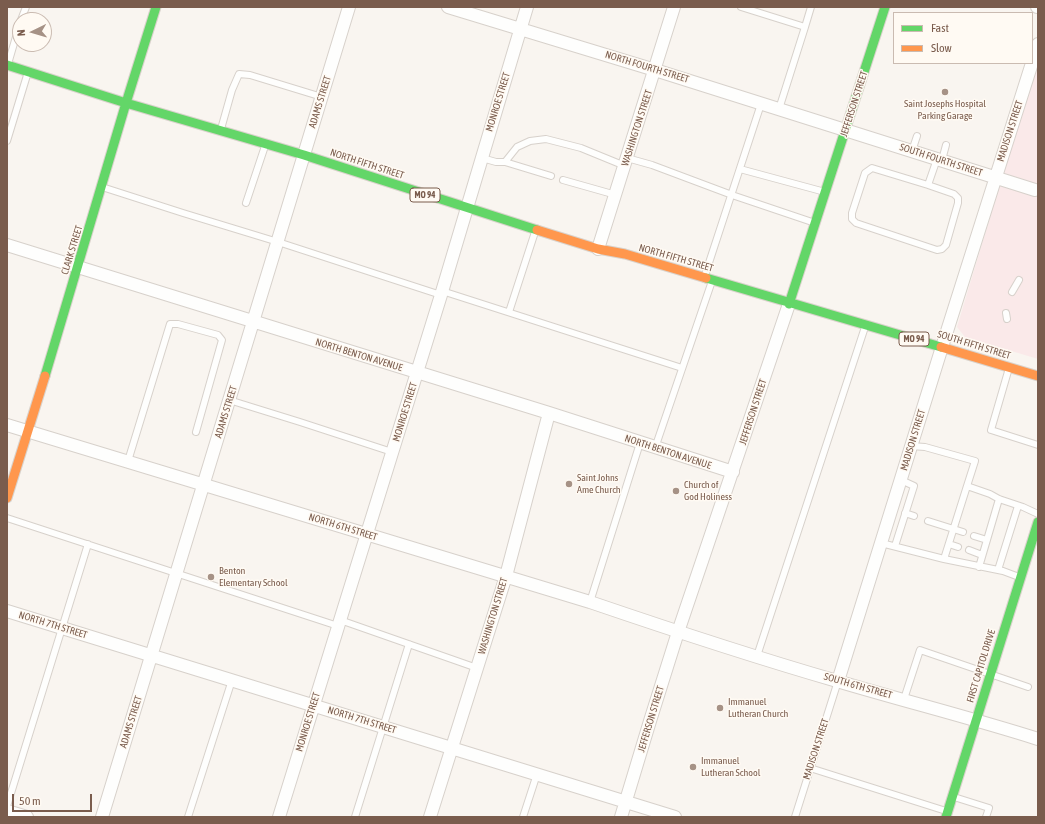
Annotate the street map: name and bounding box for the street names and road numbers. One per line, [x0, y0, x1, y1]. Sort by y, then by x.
street label: NORTH FOURTH STREET [604, 49, 690, 85]
street label: JEFFERSON STREET [838, 70, 870, 138]
street label: MONROE STREET [483, 71, 513, 133]
street label: ADAMS STREET [306, 74, 334, 130]
street label: WASHINGTON STREET [619, 88, 655, 168]
street label: MADISON STREET [994, 99, 1026, 163]
street label: SOUTH FOURTH STREET [898, 141, 984, 179]
street label: NORTH FIFTH STREET [329, 146, 405, 182]
road number: MO 94 [410, 188, 440, 202]
street label: CLARK STREET [59, 224, 85, 276]
street label: NORTH FIFTH STREET [637, 242, 715, 274]
street label: SOUTH FIFTH STREET [936, 328, 1012, 362]
road number: MO 94 [899, 332, 929, 346]
street label: NORTH BENTON AVENUE [314, 336, 404, 374]
street label: JEFFERSON STREET [737, 378, 769, 446]
street label: MONROE STREET [390, 381, 420, 443]
street label: ADAMS STREET [212, 384, 240, 440]
street label: MADISON STREET [898, 408, 928, 472]
street label: NORTH BENTON AVENUE [623, 432, 713, 472]
street label: NORTH 6TH STREET [307, 511, 379, 543]
street label: WASHINGTON STREET [476, 576, 510, 656]
street label: NORTH 7TH STREET [17, 609, 89, 641]
street label: FIRST CAPITOL DRIVE [964, 628, 998, 704]
street label: SOUTH 6TH STREET [823, 671, 893, 701]
street label: JEFFERSON STREET [635, 684, 667, 754]
street label: MONROE STREET [293, 691, 323, 753]
street label: ADAMS STREET [117, 694, 145, 750]
street label: NORTH 7TH STREET [326, 704, 398, 736]
street label: MADISON STREET [800, 717, 832, 781]

